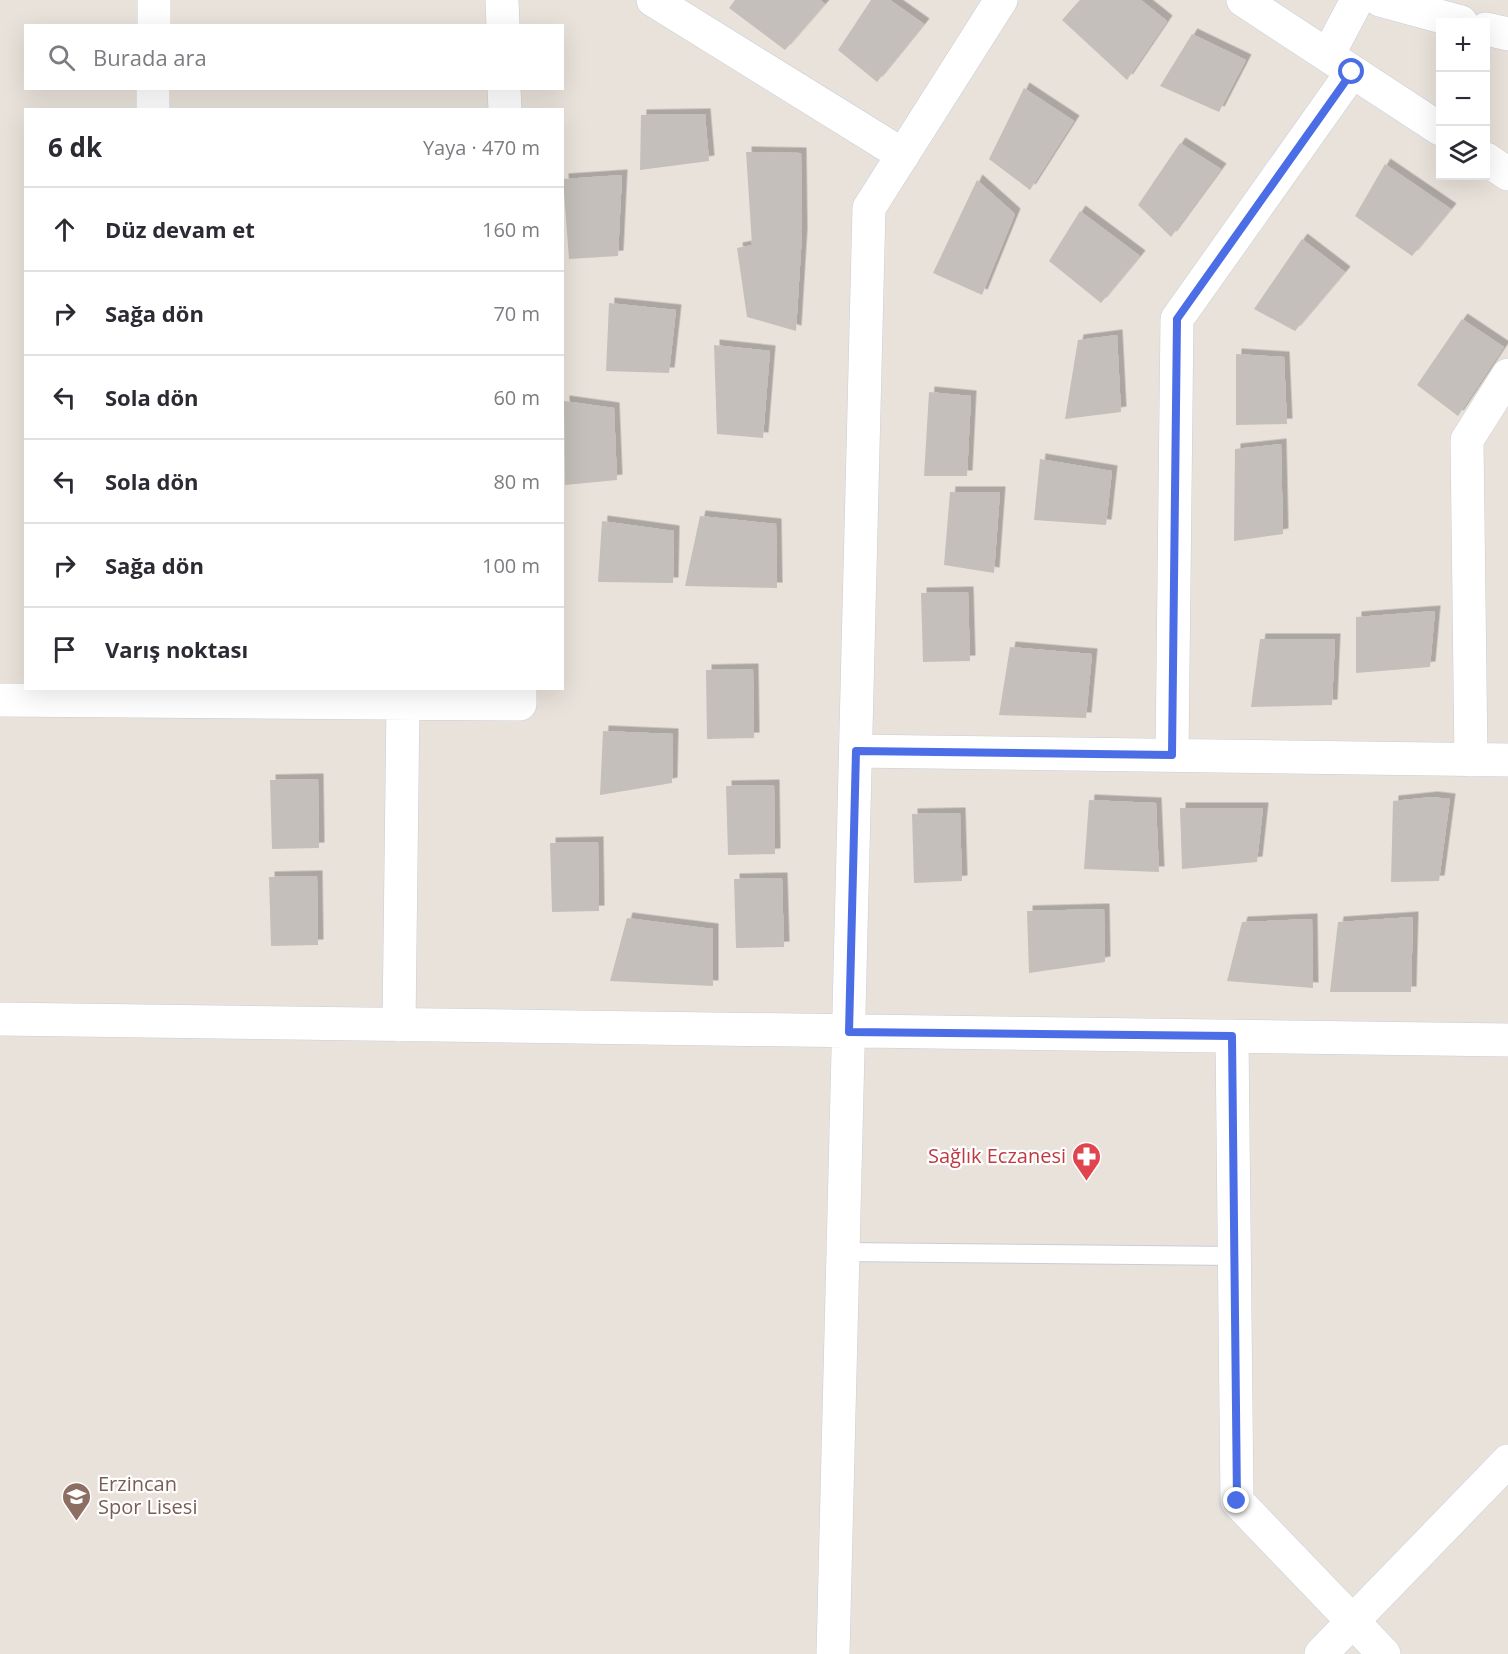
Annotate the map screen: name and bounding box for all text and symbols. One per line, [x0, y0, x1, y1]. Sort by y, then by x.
map controls [1436, 18, 1490, 180]
button: + [1436, 18, 1490, 72]
search box [24, 24, 564, 90]
icon: search [45, 41, 78, 74]
text: Burada ara [93, 42, 207, 72]
route start [1338, 58, 1364, 84]
button: − [1436, 72, 1490, 126]
button: layers [1436, 126, 1490, 180]
text: 6 dk [48, 129, 102, 165]
text: Yaya · 470 m [423, 134, 540, 161]
icon: ahead [48, 213, 81, 246]
text: Düz devam et [105, 214, 255, 244]
text: 160 m [482, 216, 540, 243]
icon: right [48, 297, 81, 330]
text: Sağa dön [105, 298, 204, 328]
text: 70 m [493, 300, 540, 327]
icon: left [48, 381, 81, 414]
text: Sola dön [105, 382, 198, 412]
text: 60 m [493, 384, 540, 411]
icon: left [48, 465, 81, 498]
text: Sola dön [105, 466, 198, 496]
text: 80 m [493, 468, 540, 495]
icon: right [48, 549, 81, 582]
text: Sağa dön [105, 550, 204, 580]
text: 100 m [482, 552, 540, 579]
icon: arrive [48, 633, 81, 666]
text: Varış noktası [105, 634, 248, 664]
pharmacy icon: Sağlık Eczanesi [1071, 1140, 1103, 1182]
place label: Sağlık Eczanesi [928, 1142, 1066, 1169]
place label: Erzincan Spor Lisesi [98, 1470, 197, 1520]
school or university icon: Erzincan Spor Lisesi [61, 1480, 93, 1522]
route end [1223, 1487, 1249, 1513]

